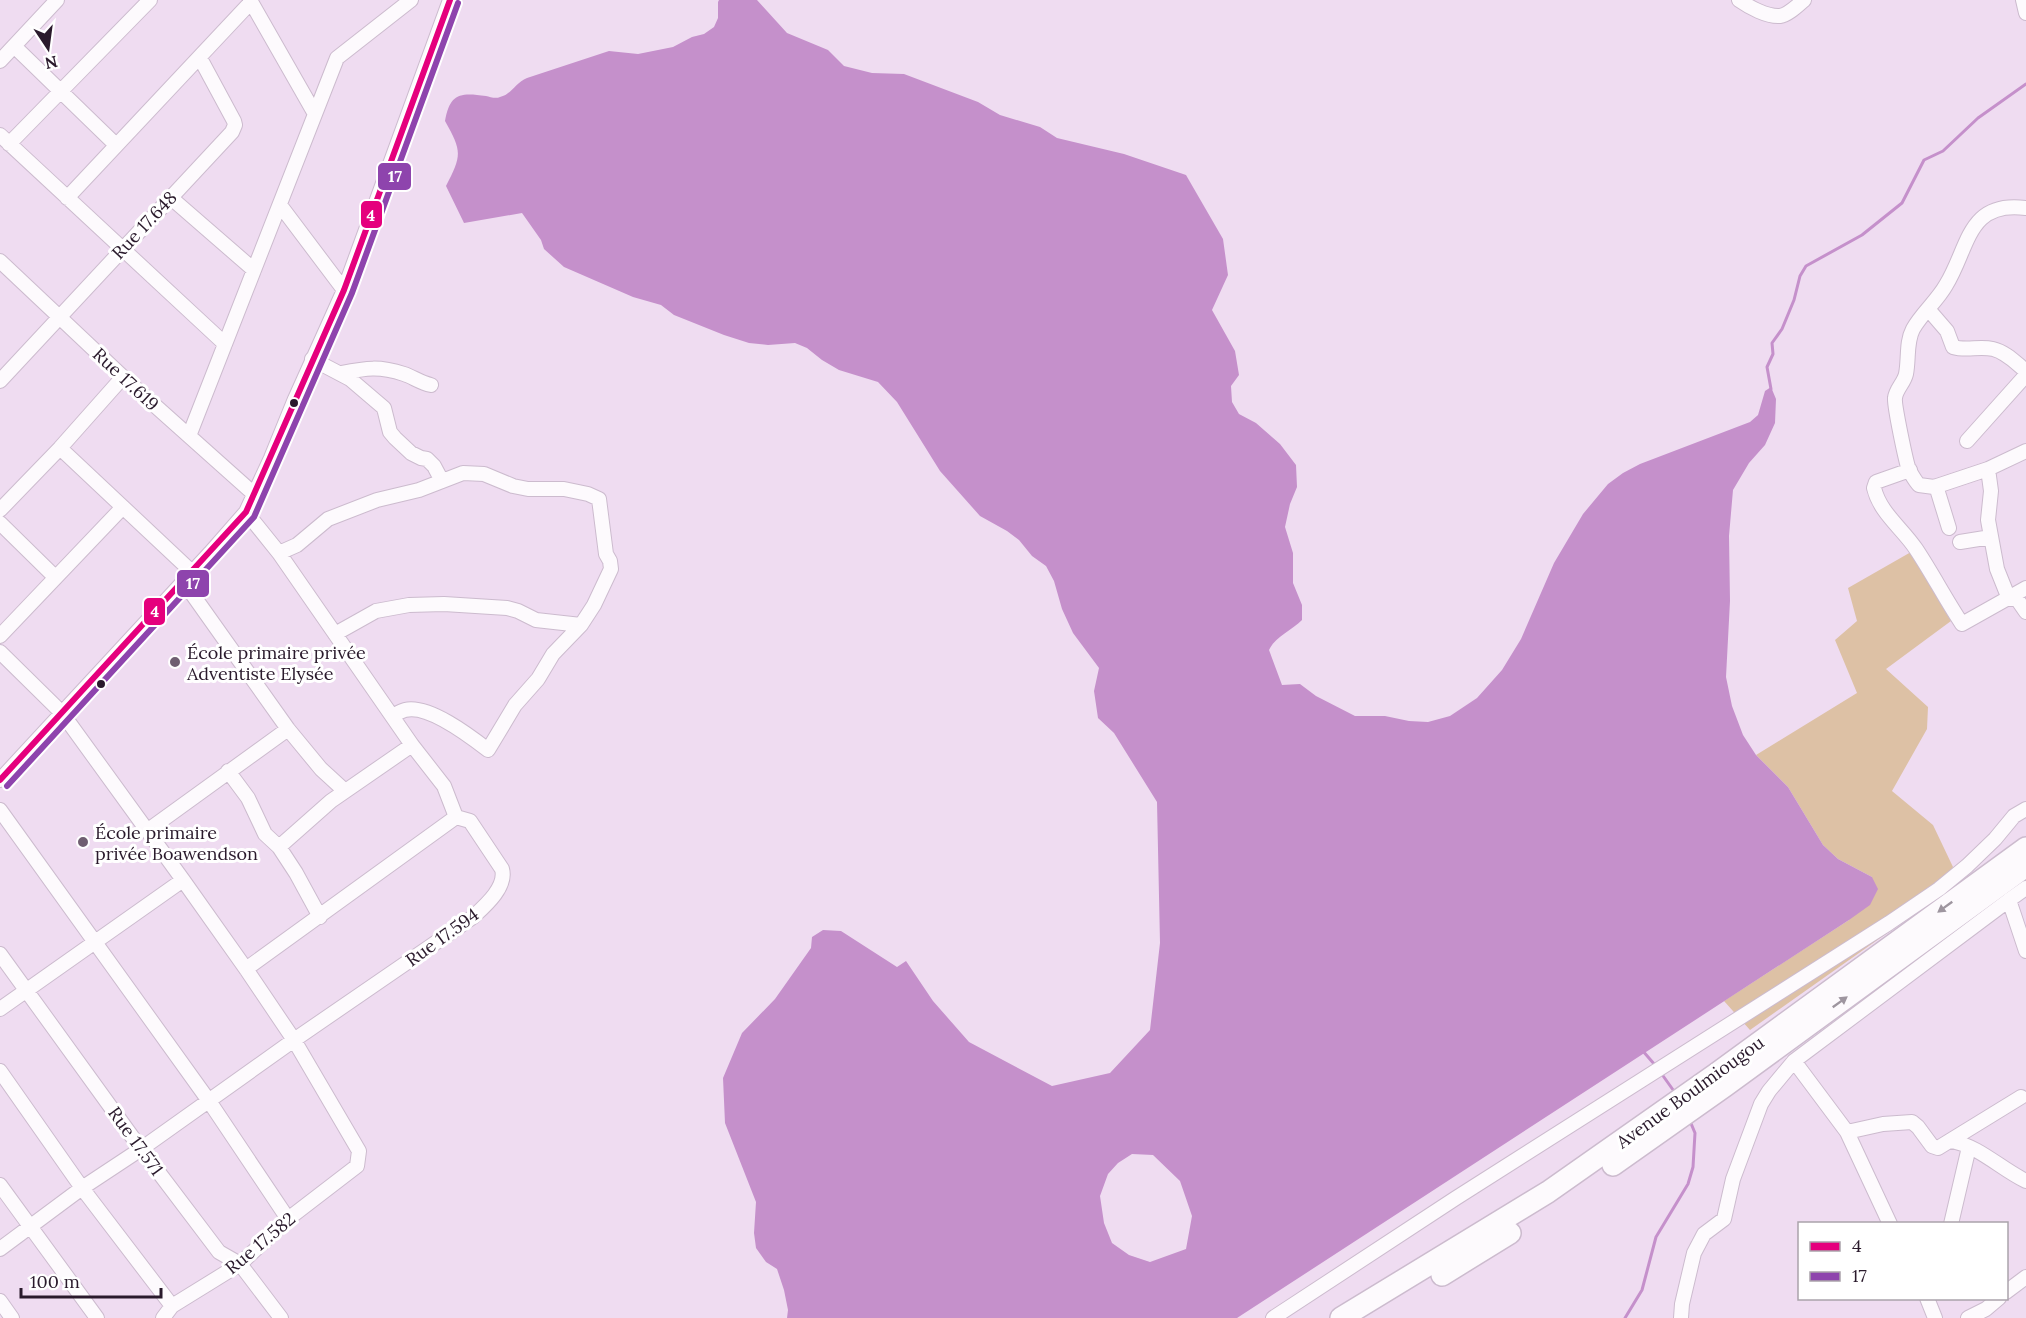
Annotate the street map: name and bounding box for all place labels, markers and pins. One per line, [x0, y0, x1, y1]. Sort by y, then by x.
unlabelled marker [288, 397, 300, 409]
place label: École primaire privée Adventiste Elysée [186, 641, 366, 685]
marker: École primaire privée Adventiste Elysée [168, 655, 182, 669]
unlabelled marker [95, 678, 107, 690]
place label: École primaire privée Boawendson [95, 821, 258, 865]
marker: École primaire privée Boawendson [76, 835, 90, 849]

